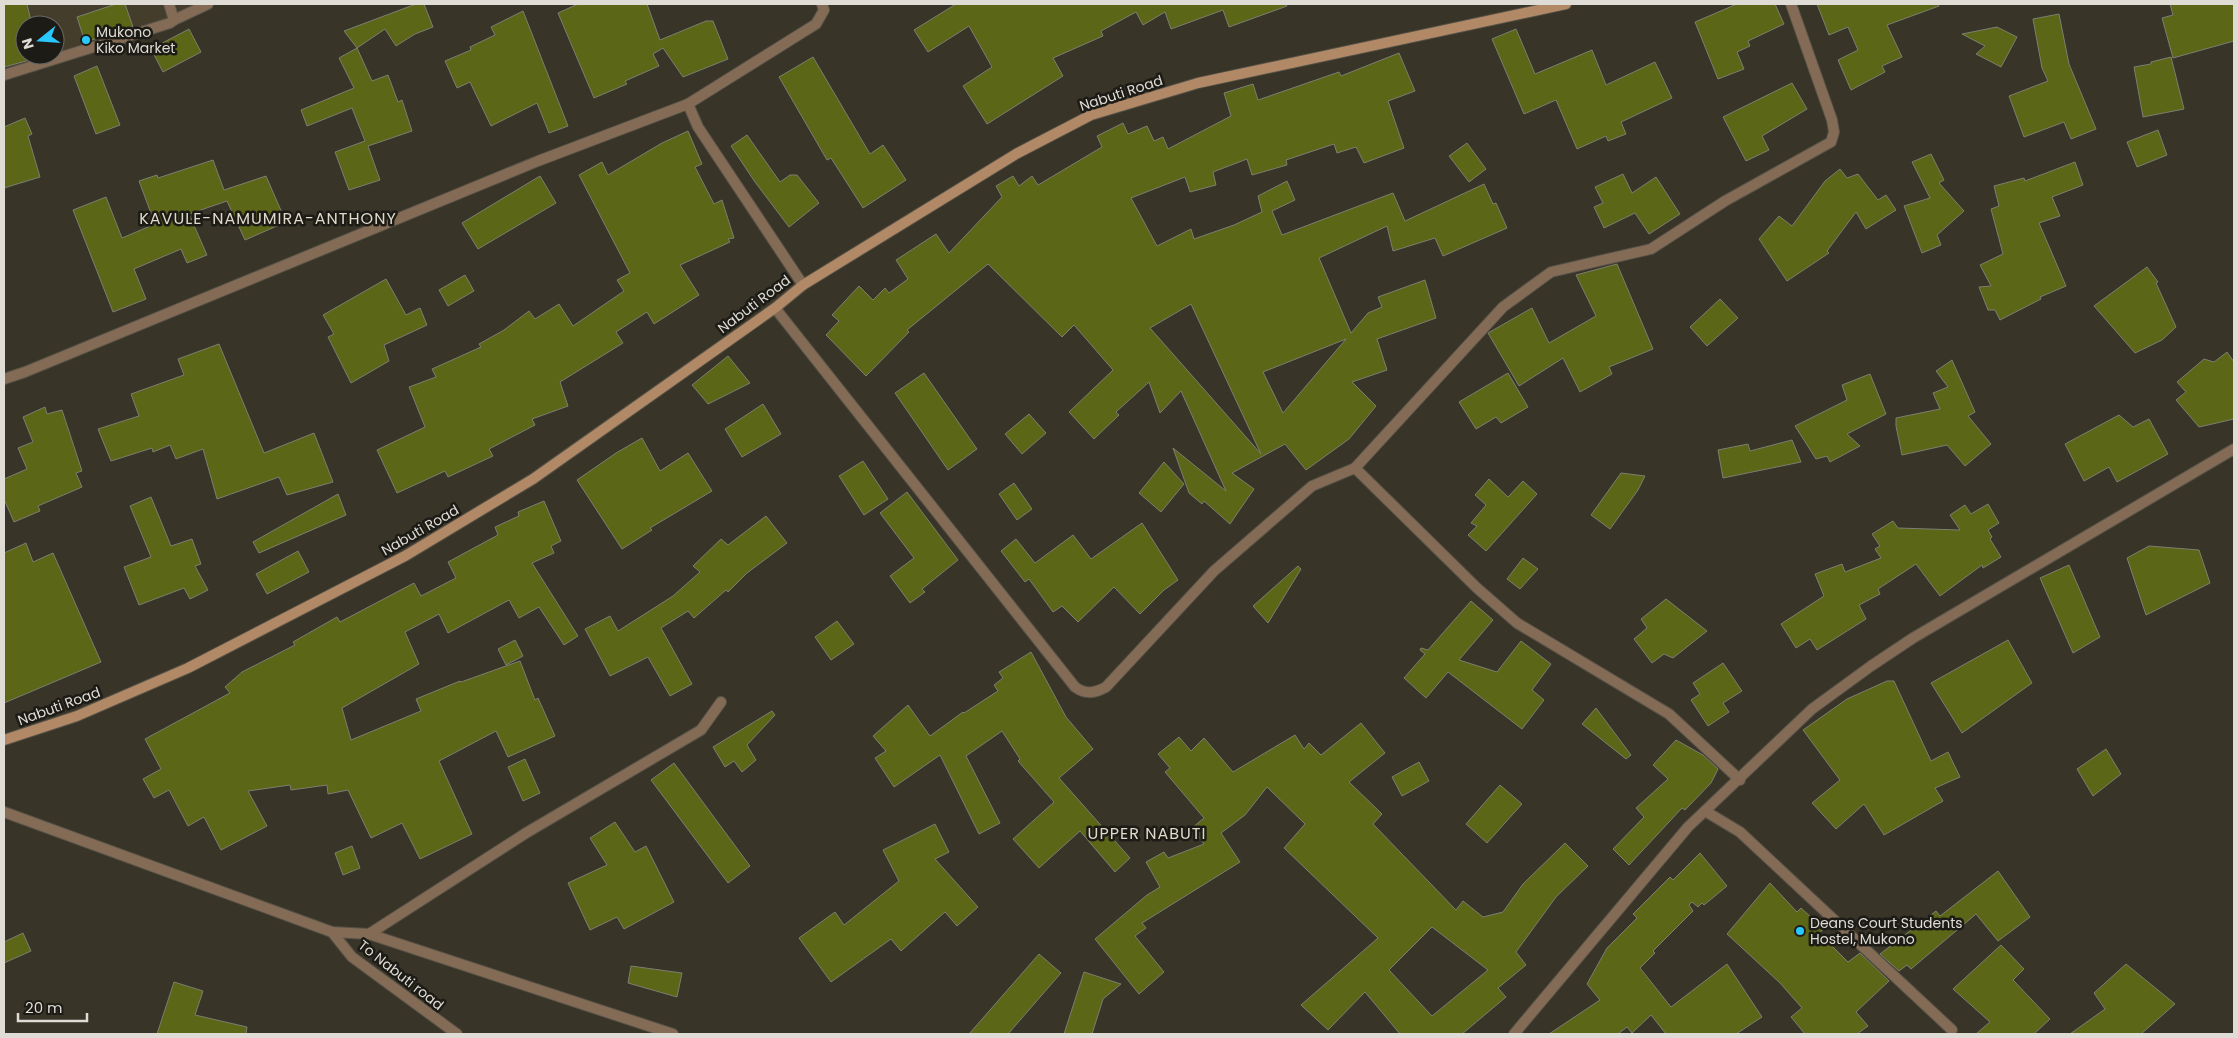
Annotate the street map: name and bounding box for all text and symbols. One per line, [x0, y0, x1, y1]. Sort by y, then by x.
north arrow [15, 15, 65, 65]
place label: Mukono Kiko Market [96, 22, 175, 58]
marker: Mukono Kiko Market [80, 34, 92, 46]
text: N [16, 36, 39, 52]
street label: Nabuti Road [1077, 70, 1165, 116]
district label: KAVULE-NAMUMIRA-ANTHONY [139, 207, 397, 230]
street label: Nabuti Road [713, 270, 795, 338]
street label: Nabuti Road [378, 500, 462, 560]
street label: Nabuti Road [15, 682, 103, 730]
district label: UPPER NABUTI [1088, 822, 1206, 845]
place label: Deans Court Students Hostel, Mukono [1810, 913, 1963, 949]
marker: Deans Court Students Hostel, Mukono [1794, 925, 1806, 937]
street label: To Nabuti road [354, 935, 448, 1015]
scale bar [18, 990, 86, 1022]
text: 20 m [25, 997, 63, 1018]

